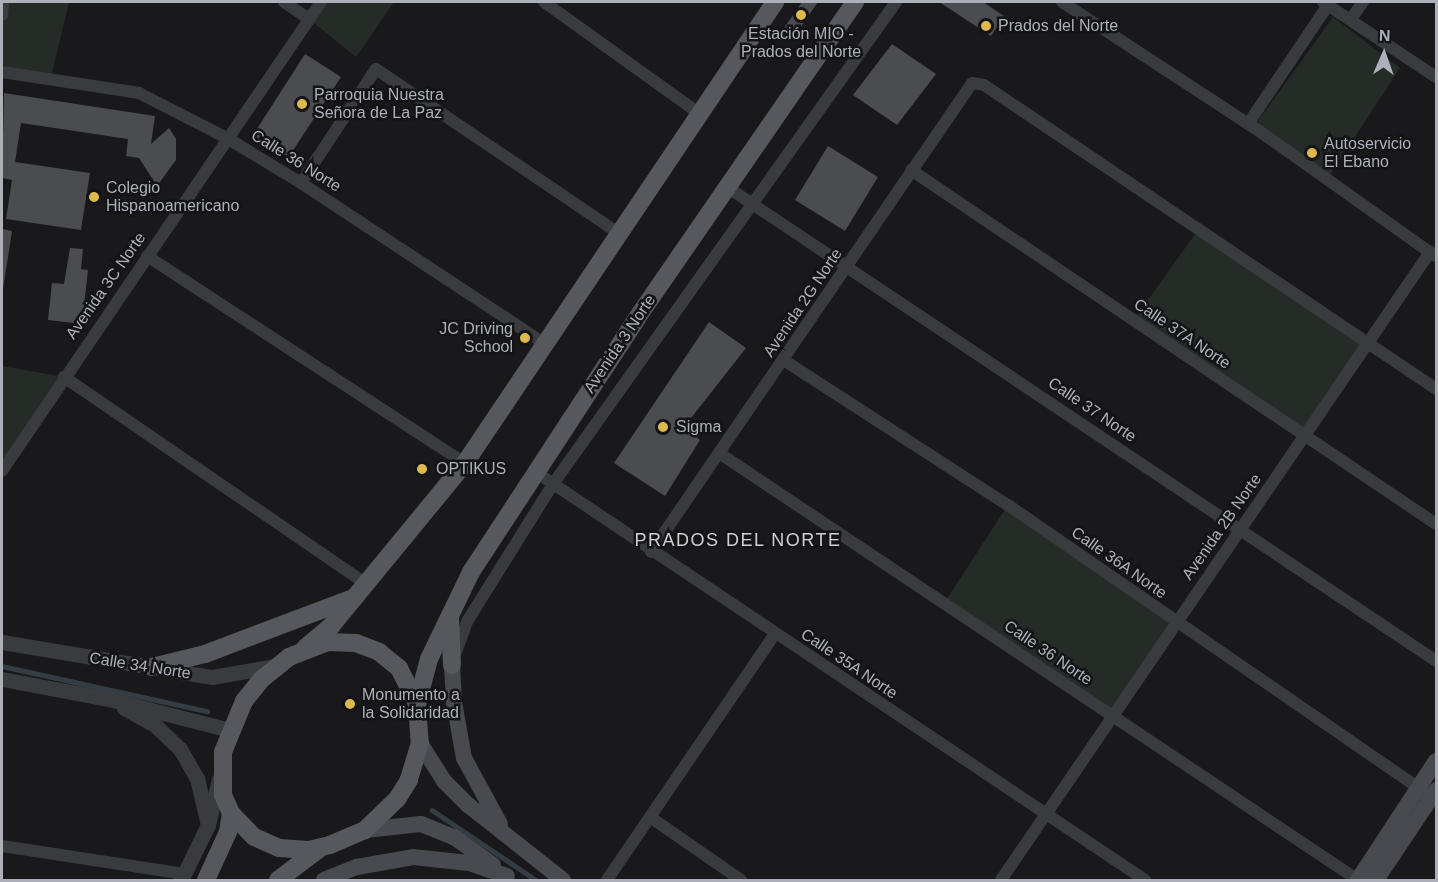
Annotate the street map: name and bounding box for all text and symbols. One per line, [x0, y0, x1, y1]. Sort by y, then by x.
marker: Estación MIO - Prados del Norte [794, 8, 808, 22]
place label: Prados del Norte [998, 16, 1118, 36]
marker: Prados del Norte [979, 19, 993, 33]
place label: Estación MIO - Prados del Norte [741, 24, 861, 62]
north arrow [1354, 24, 1414, 84]
text: N [1379, 27, 1391, 44]
place label: Parroquia Nuestra Señora de La Paz [314, 85, 444, 123]
marker: Parroquia Nuestra Señora de La Paz [295, 97, 309, 111]
street label: Calle 36 Norte [248, 126, 344, 196]
place label: Autoservicio El Ebano [1324, 134, 1411, 172]
marker: Autoservicio El Ebano [1305, 146, 1319, 160]
place label: Colegio Hispanoamericano [106, 178, 239, 216]
marker: Colegio Hispanoamericano [87, 190, 101, 204]
street label: Avenida 3C Norte [62, 229, 150, 343]
street label: Avenida 2G Norte [760, 245, 846, 361]
street label: Avenida 3 Norte [580, 291, 660, 397]
street label: Calle 37A Norte [1130, 294, 1234, 374]
place label: JC Driving School [439, 319, 513, 357]
marker: JC Driving School [518, 331, 532, 345]
street label: Calle 37 Norte [1044, 373, 1140, 447]
place label: Sigma [676, 417, 721, 437]
marker: Sigma [654, 418, 672, 436]
place label: OPTIKUS [436, 459, 506, 479]
marker: OPTIKUS [413, 460, 431, 478]
street label: Avenida 2B Norte [1178, 470, 1266, 584]
street label: Calle 36A Norte [1067, 523, 1171, 603]
district label: PRADOS DEL NORTE [634, 529, 842, 551]
street label: Calle 36 Norte [1000, 616, 1096, 690]
street label: Calle 35A Norte [797, 624, 901, 704]
street label: Calle 34 Norte [88, 649, 192, 683]
place label: Monumento a la Solidaridad [362, 685, 460, 723]
marker: Monumento a la Solidaridad [343, 697, 357, 711]

